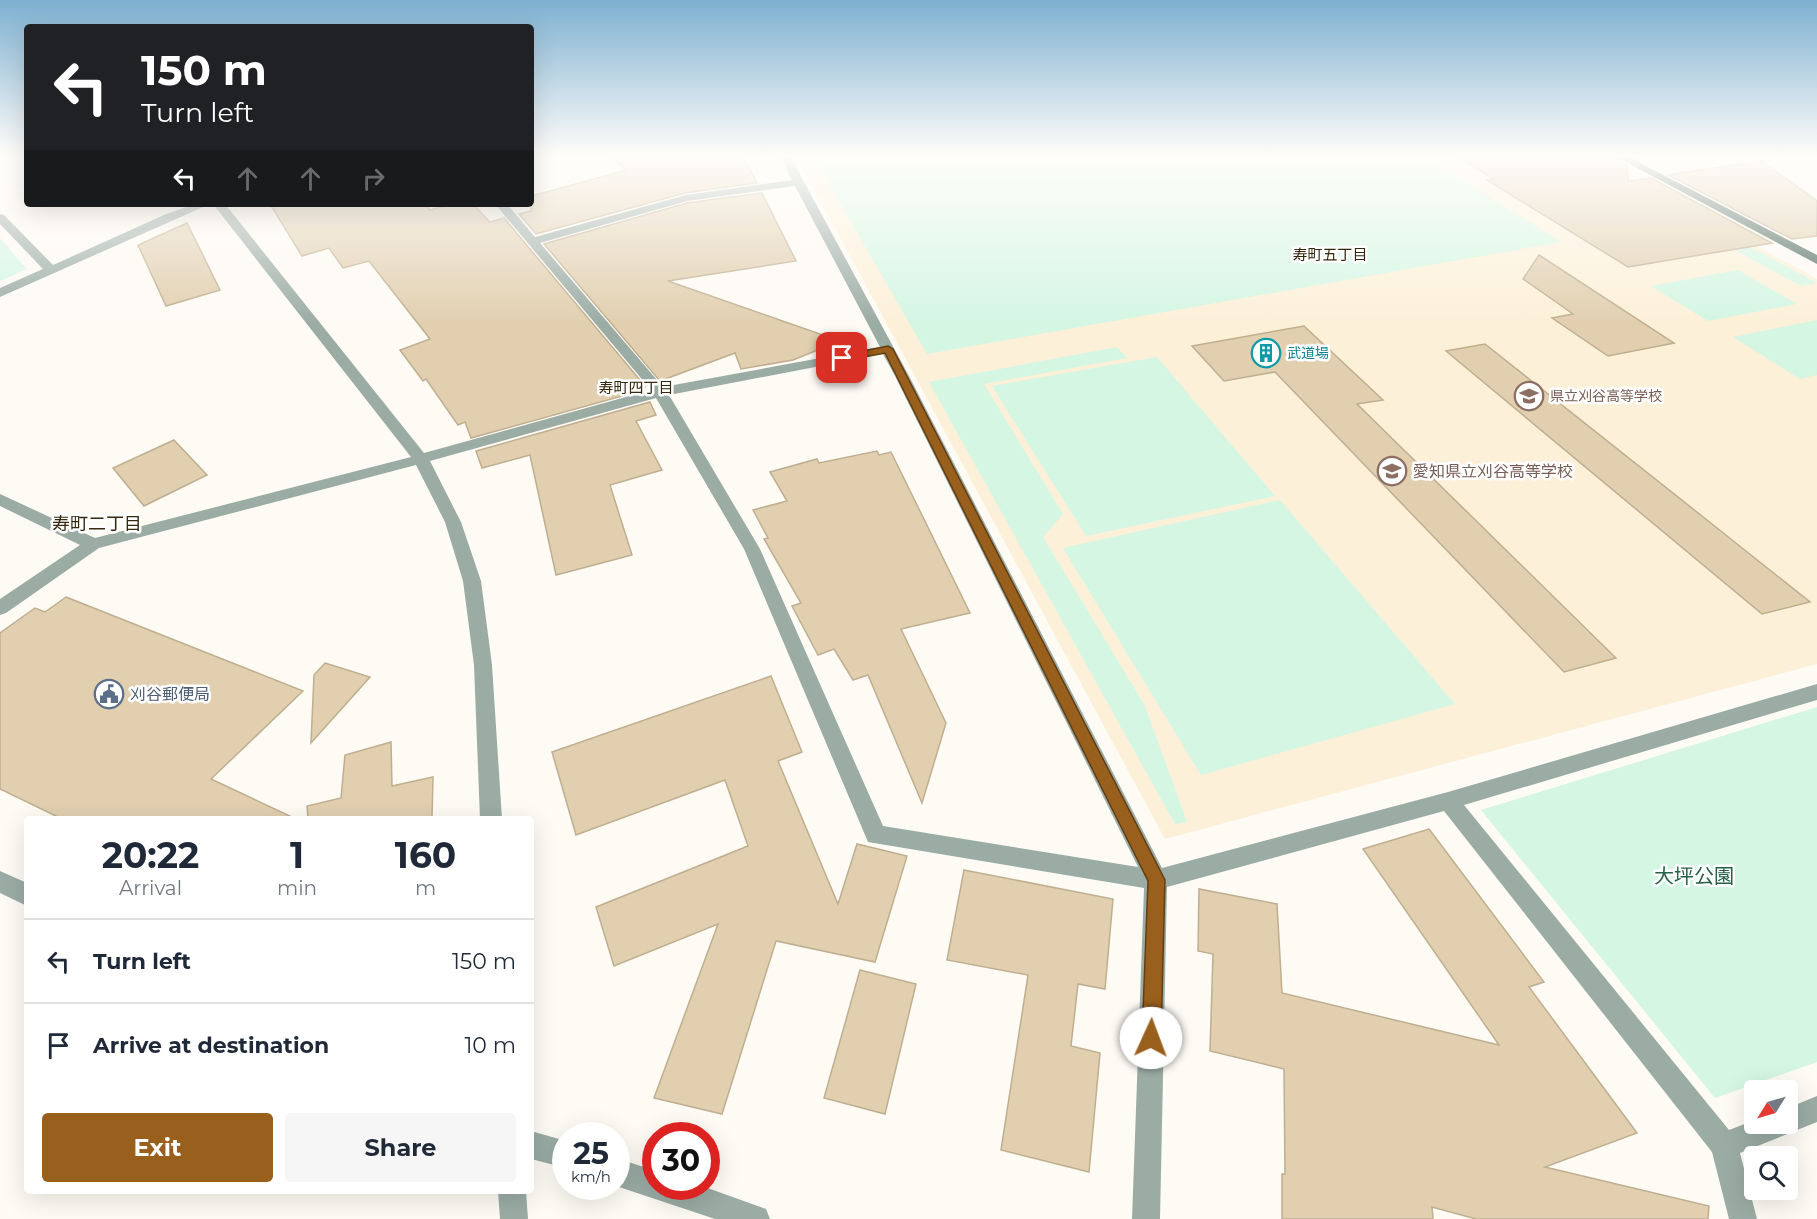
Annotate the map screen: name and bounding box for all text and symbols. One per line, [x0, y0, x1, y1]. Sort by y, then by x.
text: 150 m [141, 44, 267, 96]
icon: left [42, 48, 120, 126]
text: Turn left [141, 96, 254, 129]
icon: left [168, 162, 201, 195]
icon: ahead [231, 162, 264, 195]
icon: ahead [294, 162, 327, 195]
icon: right [357, 162, 390, 195]
district label: 寿町五丁目 [1292, 245, 1368, 264]
pin [816, 332, 867, 383]
building icon: 武道場 [1250, 337, 1282, 369]
icon: arrive [825, 341, 858, 374]
place label: 武道場 [1287, 344, 1329, 362]
district label: 寿町四丁目 [598, 378, 674, 397]
school or university icon: 県立刈谷高等学校 [1513, 380, 1545, 412]
place label: 県立刈谷高等学校 [1550, 387, 1662, 405]
school or university icon: 愛知県立刈谷高等学校 [1376, 455, 1408, 487]
place label: 愛知県立刈谷高等学校 [1413, 462, 1573, 481]
district label: 寿町二丁目 [52, 513, 142, 535]
public building icon: 刈谷郵便局 [93, 678, 125, 710]
place label: 刈谷郵便局 [130, 685, 210, 704]
text: 20:22 [102, 833, 199, 877]
text: 1 [290, 833, 304, 877]
text: 160 [395, 833, 456, 877]
park label: 大坪公園 [1654, 864, 1734, 888]
text: Arrival [119, 876, 182, 900]
text: min [277, 876, 317, 900]
text: m [415, 876, 436, 900]
icon: left [42, 945, 75, 978]
text: Turn left [93, 948, 191, 975]
text: 150 m [452, 948, 516, 975]
position arrow [1119, 1006, 1183, 1070]
icon: arrive [42, 1029, 75, 1062]
text: Arrive at destination [93, 1032, 329, 1059]
text: 10 m [464, 1032, 516, 1059]
north arrow [1744, 1080, 1798, 1134]
map controls [1744, 1080, 1798, 1200]
button: Exit [42, 1113, 273, 1182]
button: Share [285, 1113, 516, 1182]
speed limit sign: 30 [642, 1122, 720, 1200]
text: 25 [573, 1135, 609, 1172]
button: search [1744, 1146, 1798, 1200]
text: km/h [571, 1167, 611, 1186]

